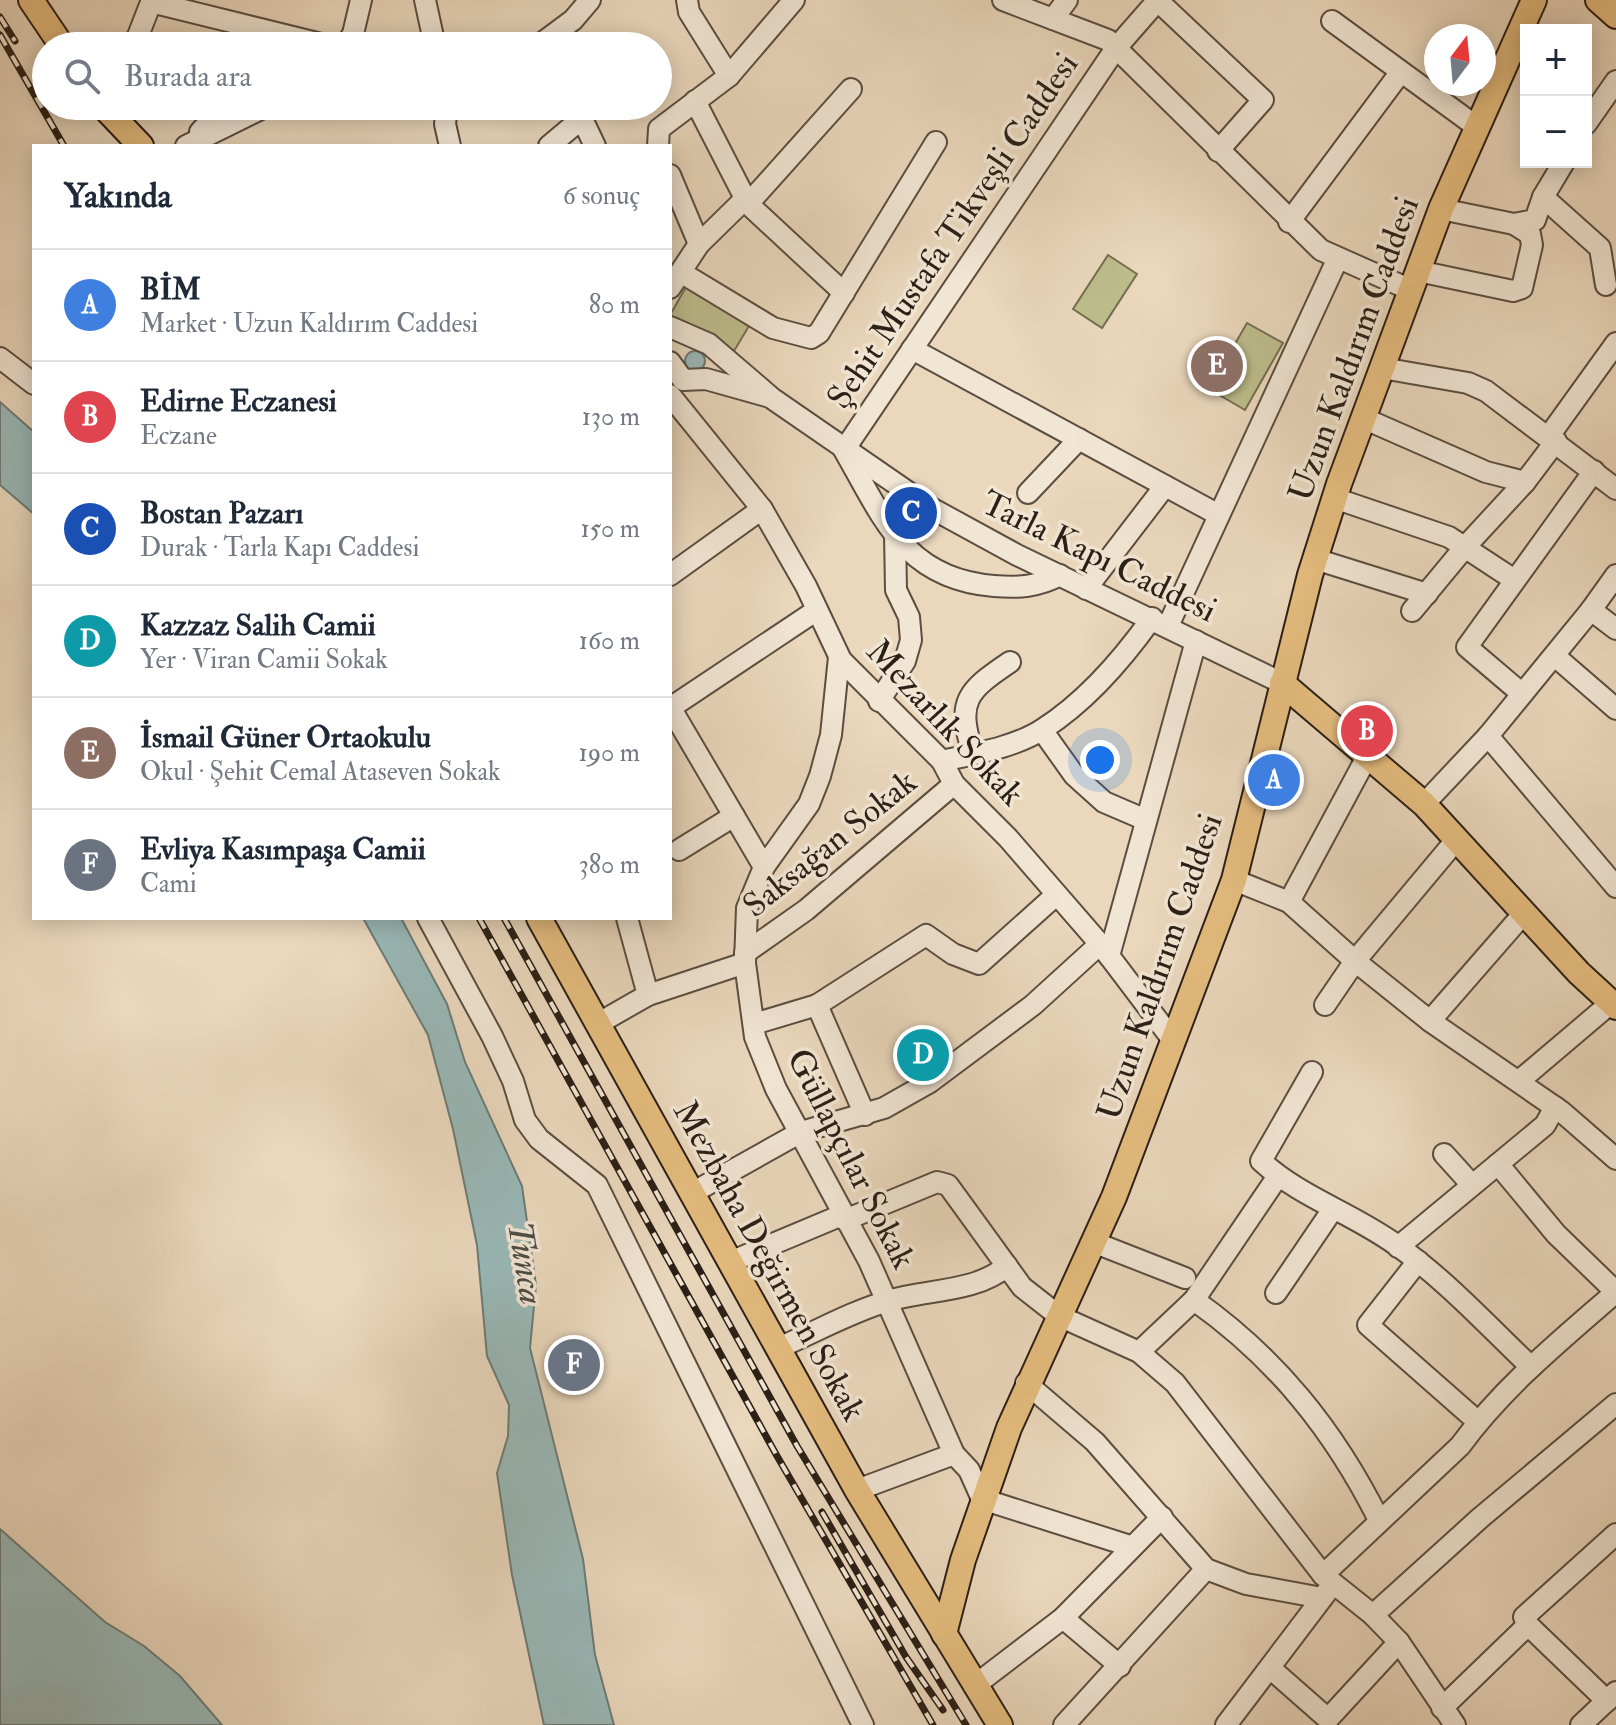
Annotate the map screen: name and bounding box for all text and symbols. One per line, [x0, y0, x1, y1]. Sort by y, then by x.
north arrow [1424, 24, 1496, 96]
map controls [1520, 24, 1592, 168]
button: + [1520, 24, 1592, 96]
search box [32, 32, 672, 120]
street label: Şehit Mustafa Tikveşli Caddesi [818, 45, 1088, 417]
icon: search [60, 54, 104, 98]
text: Burada ara [124, 58, 252, 95]
button: − [1520, 96, 1592, 168]
text: Yakında [64, 175, 172, 218]
text: 6 sonuç [563, 180, 640, 212]
street label: Uzun Kaldırım Caddesi [1279, 191, 1429, 507]
text: BİM [140, 271, 201, 308]
text: A [82, 289, 98, 321]
text: 80 m [589, 289, 640, 321]
text: Market · Uzun Kaldırım Caddesi [140, 308, 478, 340]
pin: E [1191, 336, 1243, 396]
text: Edirne Eczanesi [140, 383, 337, 420]
text: B [81, 401, 99, 433]
text: 130 m [582, 401, 640, 433]
text: Eczane [140, 420, 217, 452]
street label: Tarla Kapı Caddesi [975, 482, 1223, 632]
pin: C [885, 483, 937, 543]
text: Bostan Pazarı [140, 495, 303, 532]
text: C [80, 513, 100, 545]
text: 150 m [581, 513, 640, 545]
text: Durak · Tarla Kapı Caddesi [140, 532, 419, 564]
text: Kazzaz Salih Camii [140, 607, 376, 644]
text: D [79, 625, 101, 657]
text: 160 m [579, 625, 640, 657]
street label: Mezarlık Sokak [857, 631, 1033, 815]
text: Yer · Viran Camii Sokak [140, 644, 388, 676]
pin: B [1341, 701, 1393, 761]
text: İsmail Güner Ortaokulu [140, 719, 431, 756]
text: E [81, 737, 99, 769]
text: 190 m [579, 737, 640, 769]
your location [1080, 740, 1120, 780]
pin: A [1248, 750, 1300, 810]
text: Okul · Şehit Cemal Ataseven Sokak [140, 756, 501, 788]
street label: Saksağan Sokak [734, 761, 926, 927]
street label: Uzun Kaldırım Caddesi [1087, 808, 1233, 1126]
text: Evliya Kasımpaşa Camii [140, 831, 426, 868]
text: F [82, 849, 98, 881]
text: 380 m [579, 849, 640, 881]
text: Cami [140, 868, 197, 900]
pin: D [897, 1025, 949, 1085]
street label: Güllapçılar Sokak [777, 1042, 925, 1276]
street label: Mezbaha Değirmen Sokak [663, 1093, 875, 1429]
water label: Tunca [497, 1218, 555, 1308]
pin: F [548, 1335, 600, 1395]

